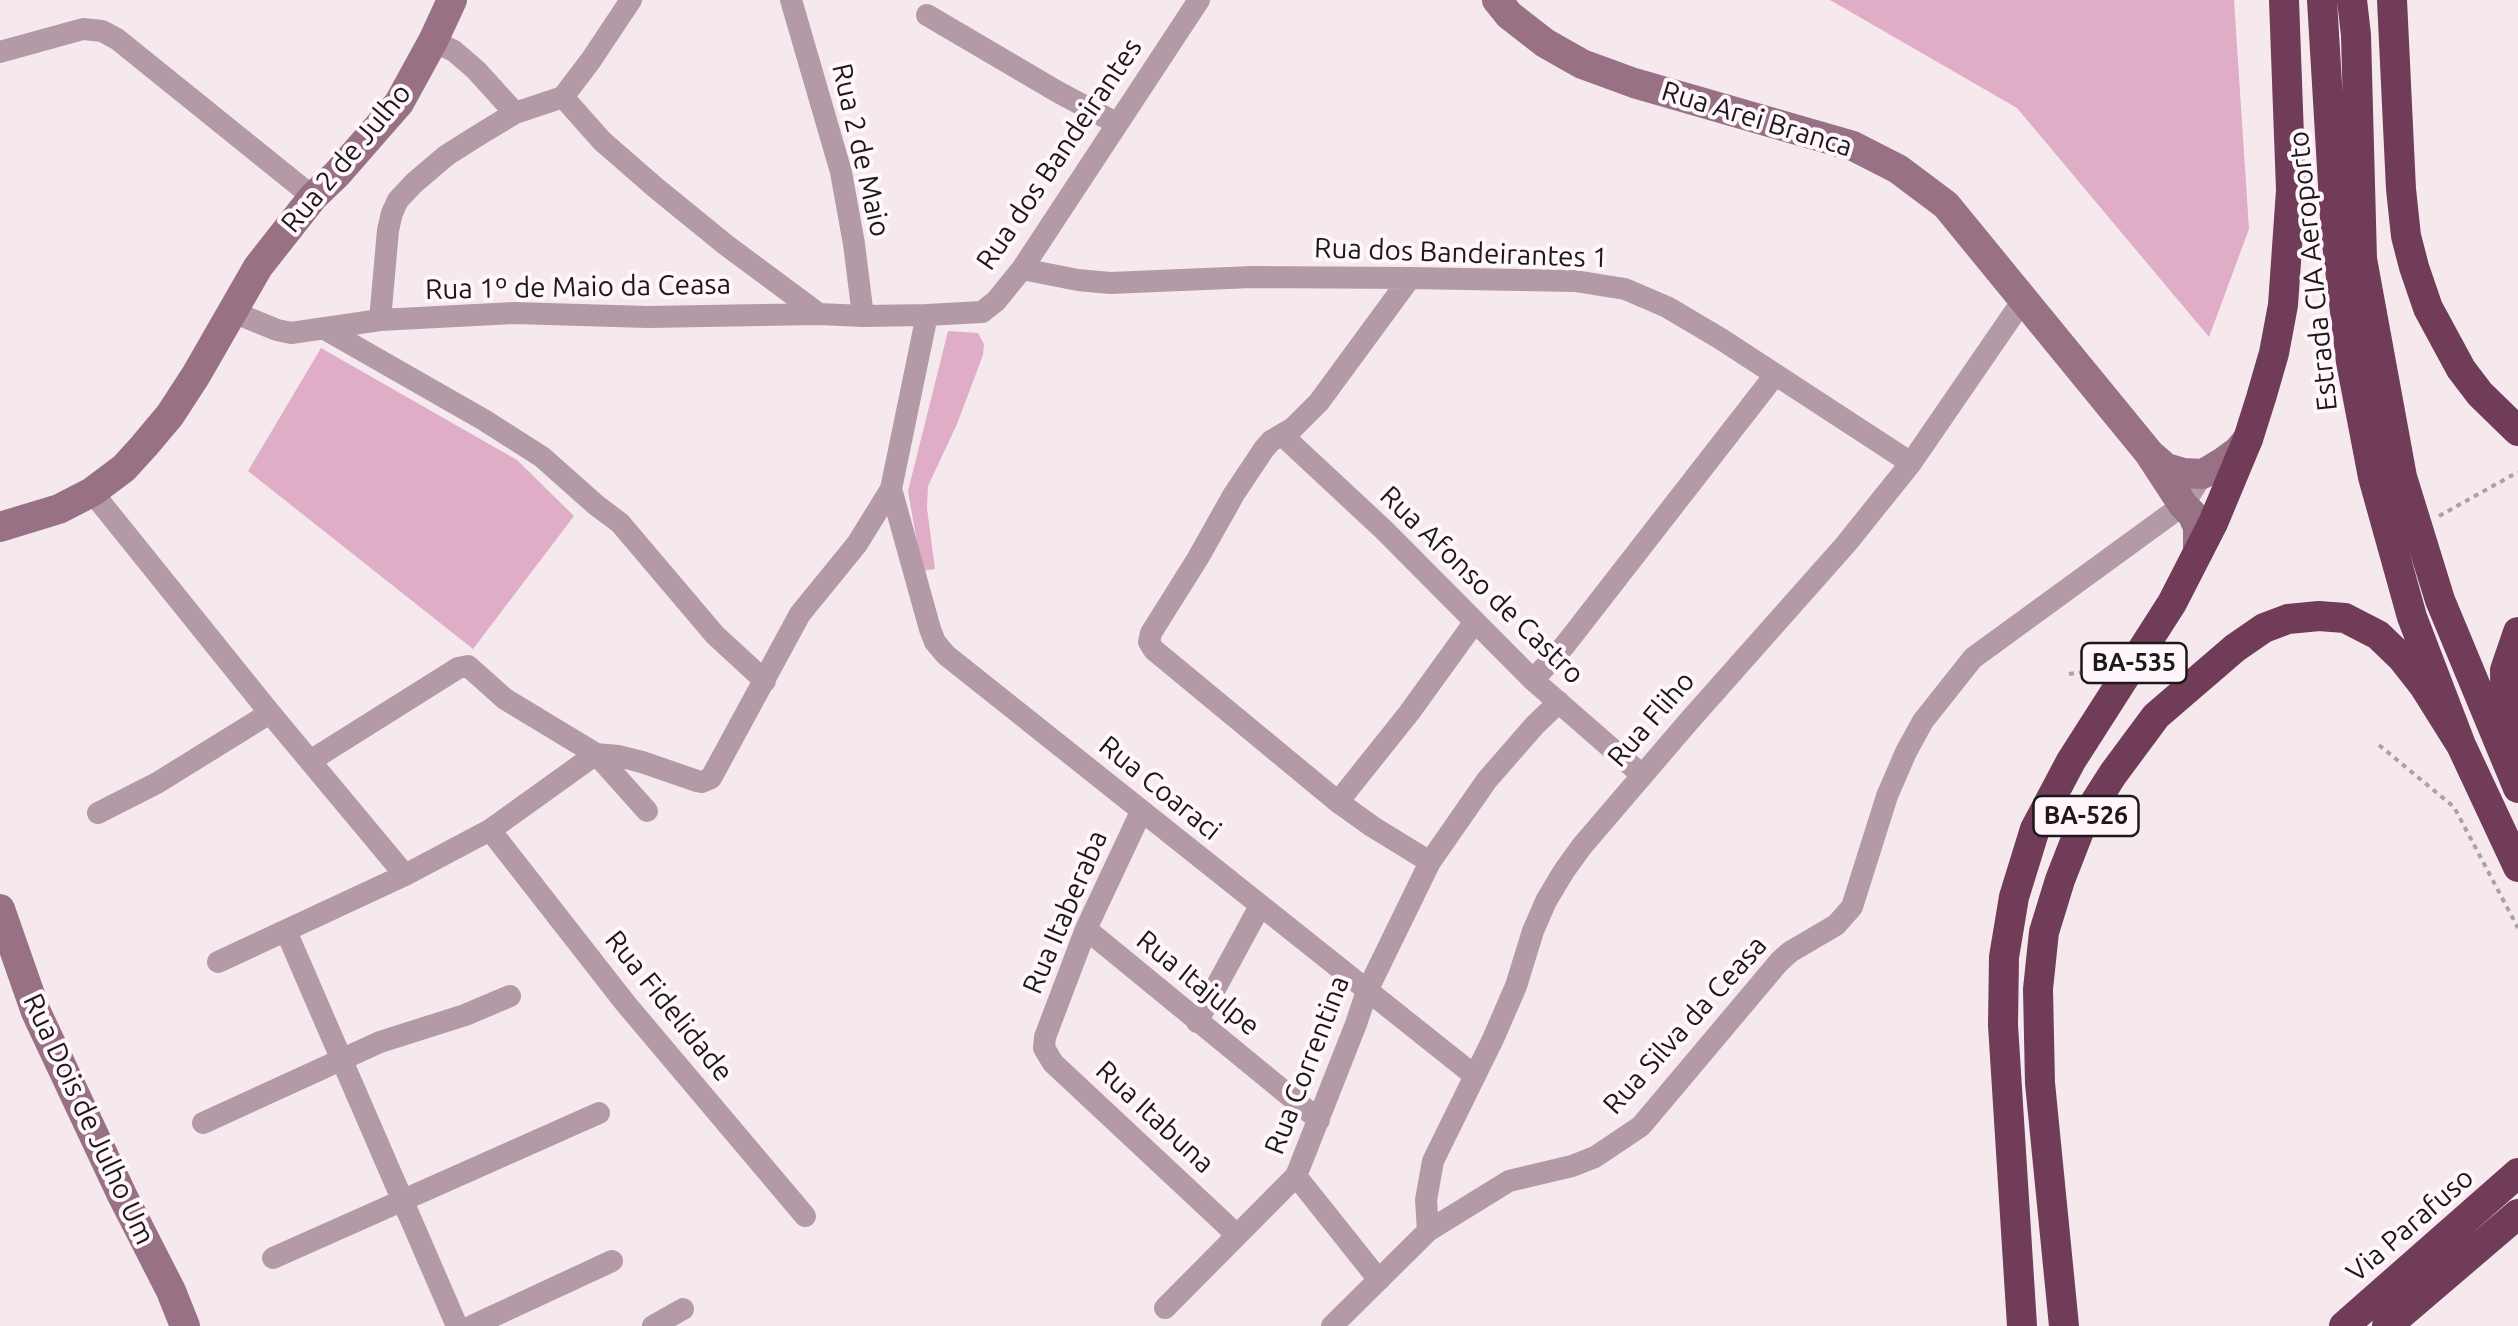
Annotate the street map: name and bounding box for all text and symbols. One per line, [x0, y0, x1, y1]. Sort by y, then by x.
street label: Rua dos Bandeirantes [969, 32, 1149, 276]
street label: Rua 2 de Maio [825, 60, 897, 240]
street label: Rua Arei Branca [1658, 74, 1856, 164]
street label: Rua 2 de Julho [274, 77, 418, 239]
street label: Estrada CIA Aeroporto [2282, 129, 2344, 413]
street label: Rua dos Bandeirantes 1 [1313, 231, 1609, 275]
street label: Rua 1º de Maio da Ceasa [425, 268, 731, 306]
street label: Rua Afonso de Castro [1373, 479, 1591, 691]
road number: BA-535 [2082, 643, 2186, 683]
street label: Rua Fliho [1600, 664, 1702, 774]
street label: Rua Coaraci [1092, 729, 1228, 847]
road number: BA-526 [2034, 796, 2138, 836]
street label: Rua Itaberaba [1015, 825, 1115, 999]
street label: Rua Itajulpe [1130, 923, 1266, 1043]
street label: Rua Fidelidade [598, 924, 740, 1088]
street label: Rua Silva da Ceasa [1596, 929, 1774, 1121]
street label: Rua Correntina [1258, 971, 1356, 1159]
street label: Rua Dois de Julho Um [16, 988, 162, 1250]
street label: Rua Itabuna [1089, 1054, 1221, 1180]
street label: Via Parafuso [2340, 1161, 2480, 1289]

